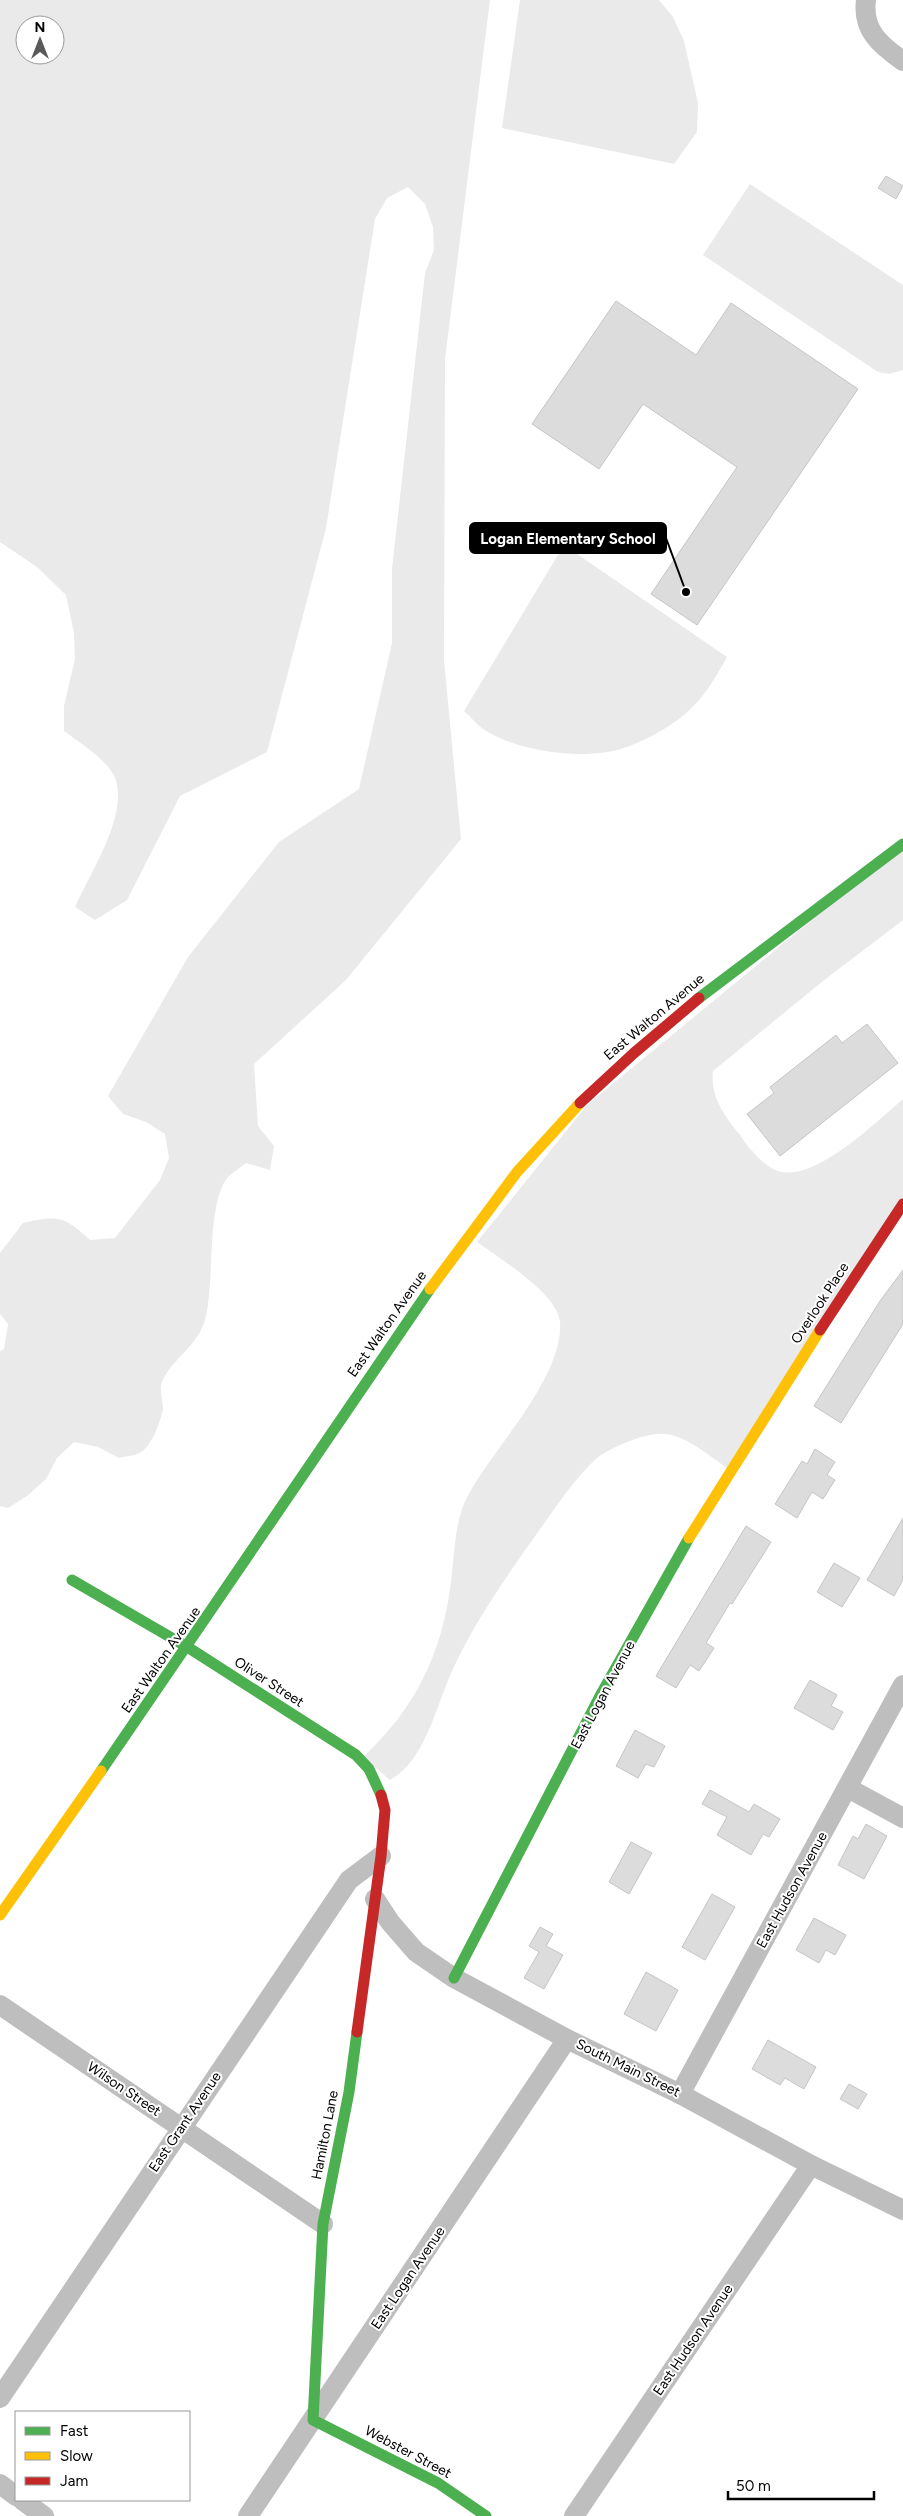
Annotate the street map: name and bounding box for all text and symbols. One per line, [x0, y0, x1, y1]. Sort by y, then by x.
north arrow [15, 15, 65, 65]
text: N [35, 19, 45, 36]
callout: Logan Elementary School [470, 523, 666, 553]
text: Logan Elementary School [480, 530, 656, 548]
street label: East Walton Avenue [600, 970, 708, 1064]
street label: Overlook Place [787, 1259, 853, 1347]
street label: East Walton Avenue [344, 1267, 430, 1380]
street label: East Walton Avenue [118, 1603, 204, 1716]
street label: East Logan Avenue [567, 1638, 639, 1752]
street label: Oliver Street [231, 1653, 307, 1711]
street label: East Hudson Avenue [753, 1829, 831, 1951]
street label: South Main Street [573, 2035, 683, 2101]
street label: Wilson Street [84, 2058, 164, 2120]
street label: East Grant Avenue [145, 2068, 225, 2175]
street label: Hamilton Lane [308, 2089, 342, 2181]
street label: East Logan Avenue [367, 2223, 449, 2333]
street label: East Hudson Avenue [649, 2281, 737, 2399]
legend [15, 2411, 190, 2501]
text: Fast [60, 2422, 89, 2440]
street label: Webster Street [362, 2422, 454, 2482]
text: Slow [60, 2447, 93, 2465]
scale bar [728, 2468, 874, 2500]
text: Jam [60, 2472, 88, 2490]
text: 50 m [736, 2477, 771, 2495]

